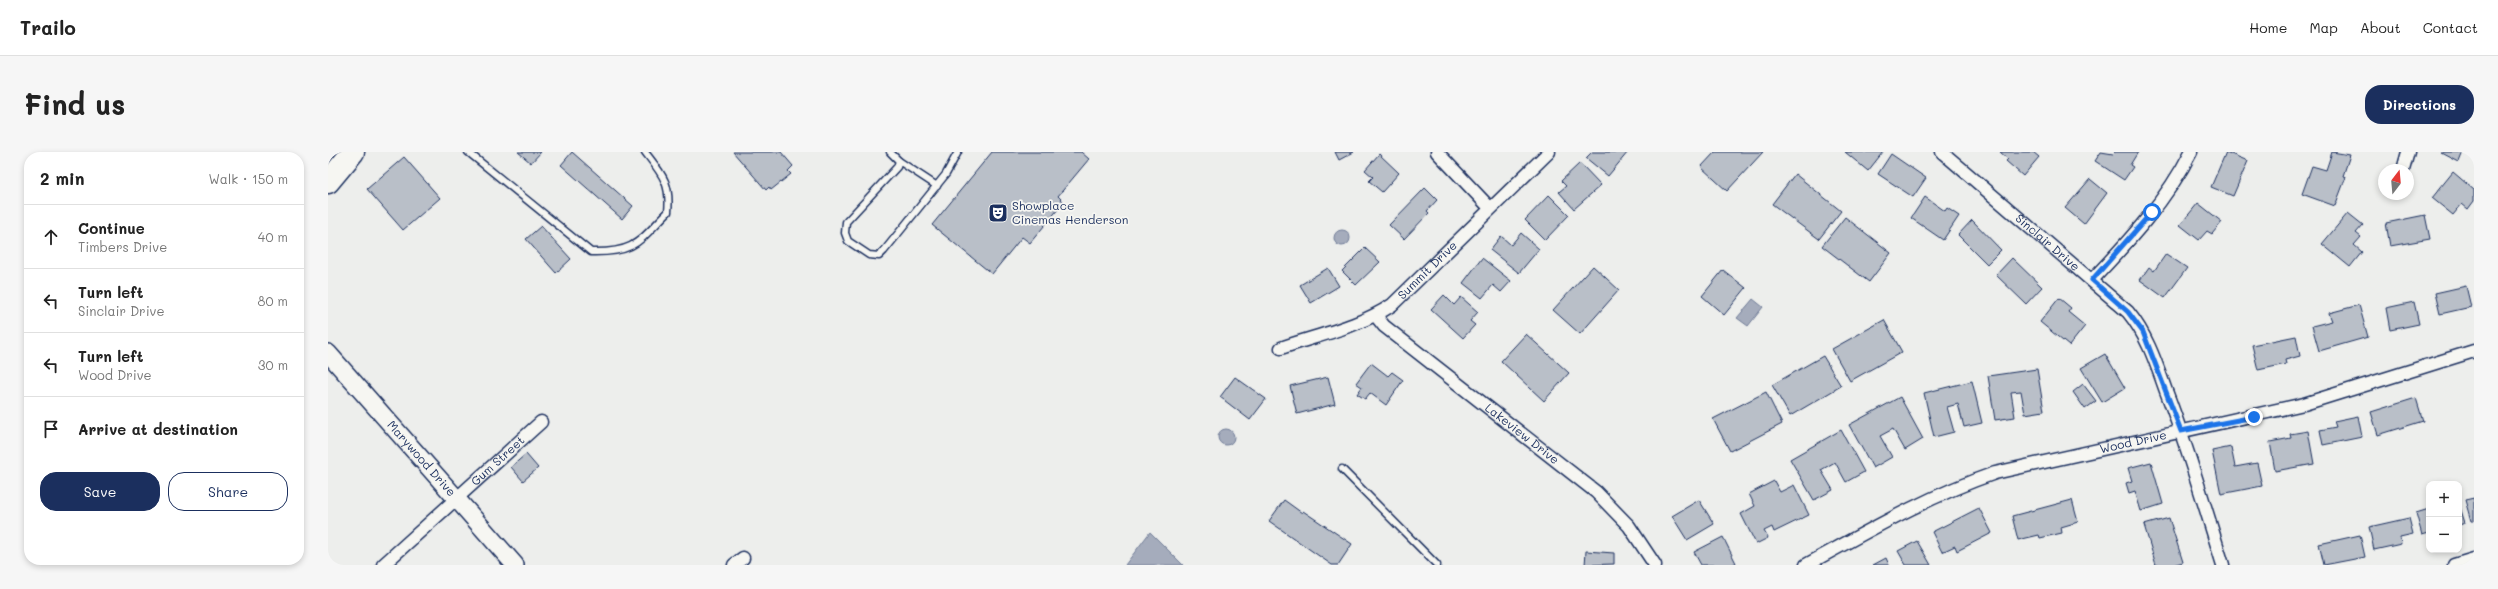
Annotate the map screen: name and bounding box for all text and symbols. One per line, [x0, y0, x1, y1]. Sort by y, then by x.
text: Trailo [20, 15, 76, 40]
text: Home [2249, 18, 2287, 37]
text: Map [2309, 18, 2338, 37]
text: About [2360, 18, 2401, 37]
text: Contact [2423, 18, 2478, 37]
button: Directions [2365, 85, 2474, 124]
text: Find us [24, 86, 125, 122]
north arrow [2378, 164, 2414, 200]
text: 2 min [40, 167, 85, 189]
text: Walk · 150 m [208, 170, 288, 187]
place label: Showplace Cinemas Henderson [1012, 197, 1128, 227]
theatre icon: Showplace Cinemas Henderson [987, 202, 1009, 224]
route start [2143, 203, 2161, 221]
street label: Sinclair Drive [2012, 210, 2084, 274]
text: Continue [78, 218, 145, 238]
icon: ahead [40, 226, 62, 248]
text: 40 m [258, 228, 288, 245]
street label: Summit Drive [1394, 237, 1460, 302]
text: Timbers Drive [78, 238, 167, 255]
text: Turn left [78, 282, 143, 302]
icon: left [40, 290, 62, 312]
text: 80 m [258, 292, 288, 309]
text: Sinclair Drive [78, 302, 165, 319]
text: Turn left [78, 346, 143, 366]
icon: left [40, 354, 62, 376]
text: 30 m [258, 356, 288, 373]
text: Wood Drive [78, 366, 152, 383]
street label: Lakeview Drive [1482, 399, 1563, 467]
route end [2245, 408, 2263, 426]
street label: Marywood Drive [384, 417, 460, 499]
icon: arrive [40, 418, 62, 440]
text: Arrive at destination [78, 419, 238, 439]
street label: Wood Drive [2098, 426, 2168, 456]
street label: Gum Street [467, 432, 528, 489]
button: Save [40, 472, 160, 511]
button: Share [168, 472, 288, 511]
map controls [2426, 481, 2462, 553]
button: + [2426, 481, 2462, 517]
button: − [2426, 517, 2462, 553]

